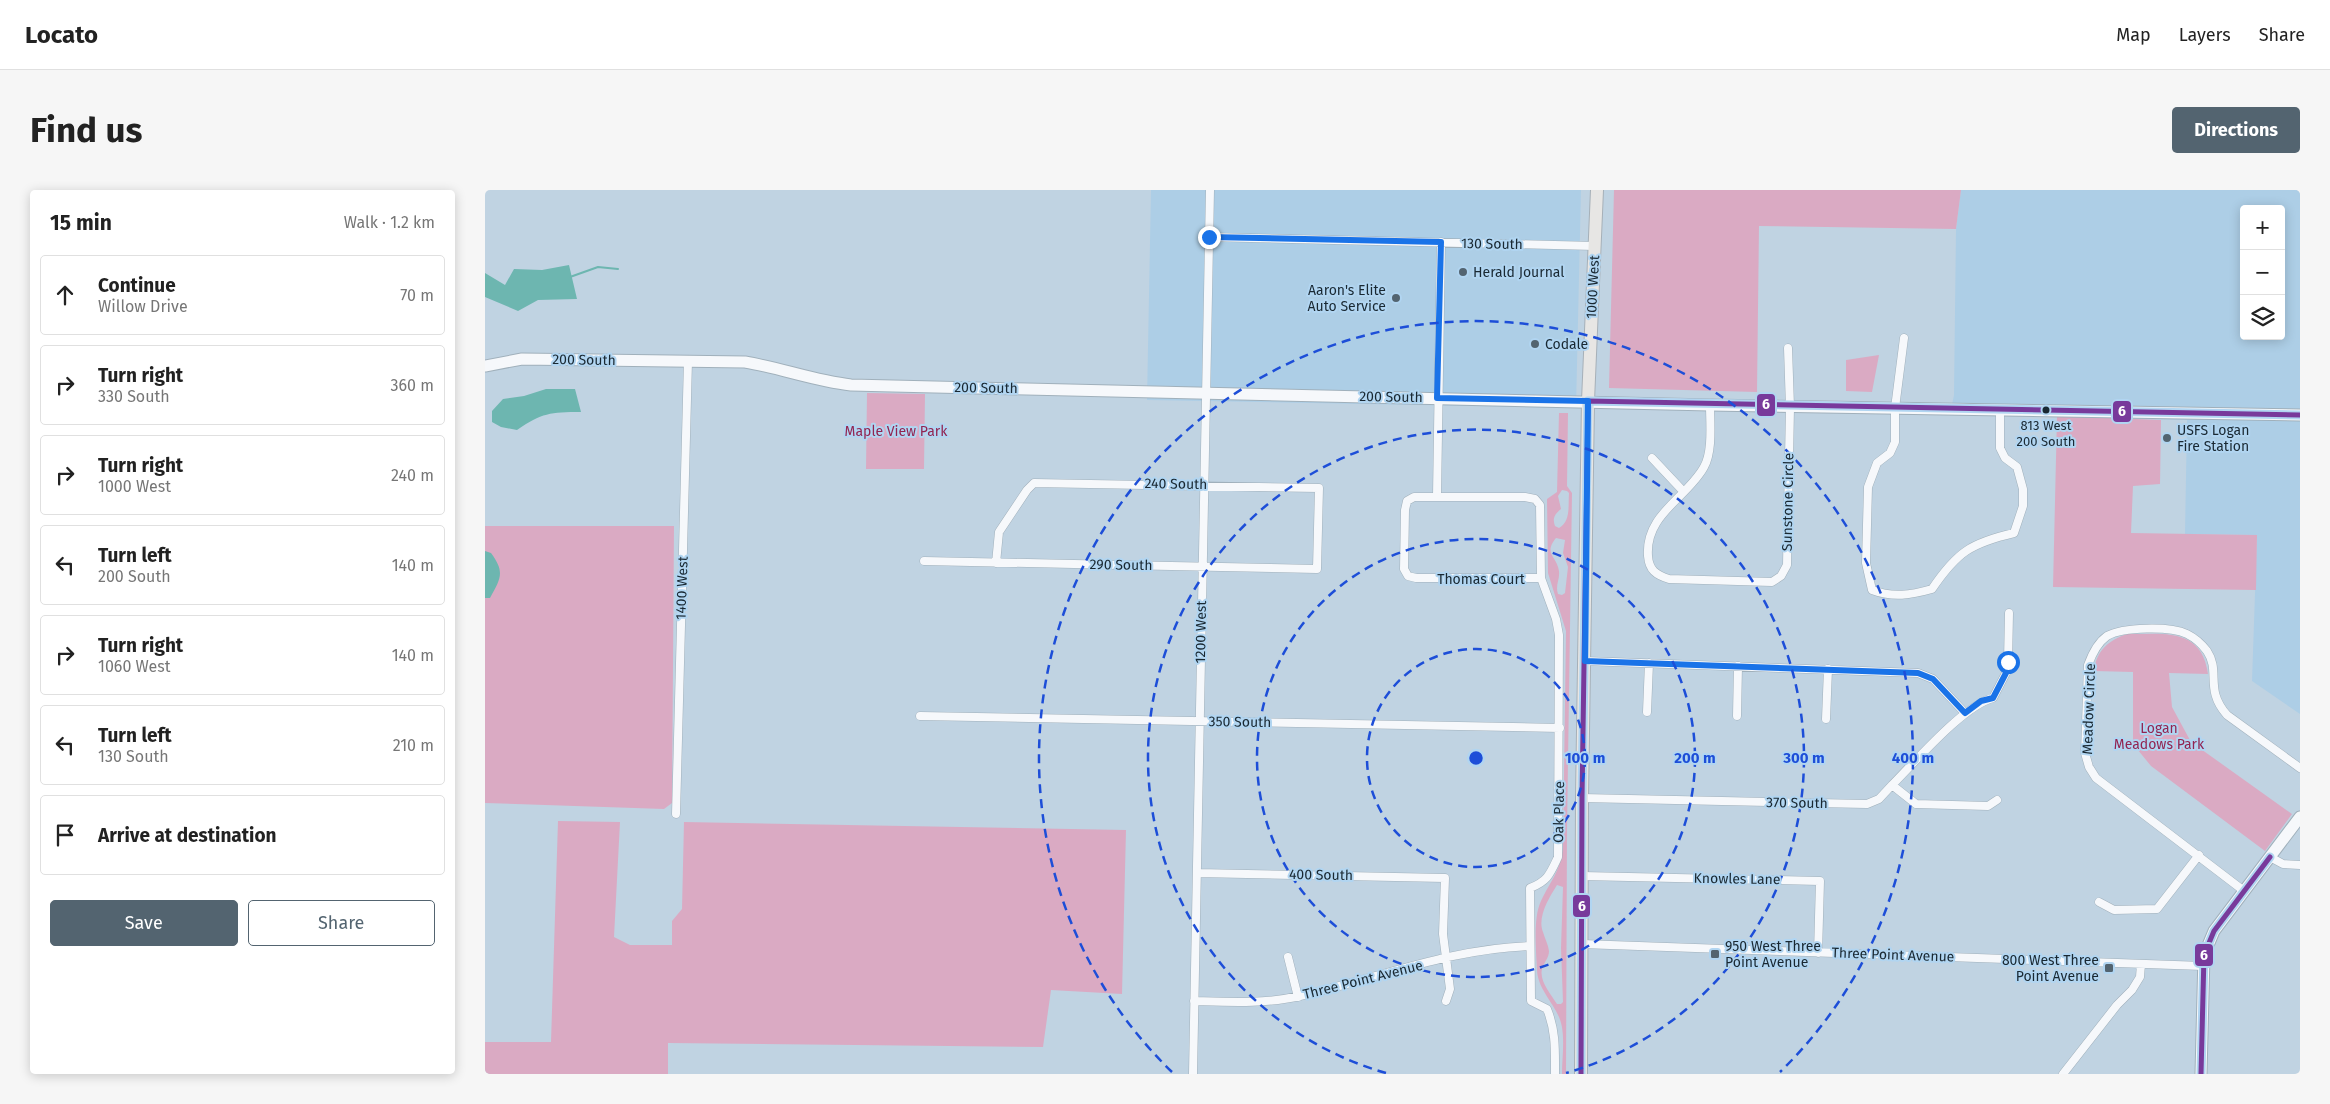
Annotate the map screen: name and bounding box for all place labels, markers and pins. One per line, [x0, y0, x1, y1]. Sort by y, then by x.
place label: Herald Journal [1473, 264, 1564, 281]
marker: Herald Journal [1457, 266, 1469, 278]
place label: Aaron's Elite Auto Service [1308, 282, 1386, 315]
marker: Aaron's Elite Auto Service [1390, 292, 1402, 304]
place label: Codale [1545, 336, 1588, 353]
marker: Codale [1529, 338, 1541, 350]
marker: 813 West 200 South [2041, 405, 2051, 415]
place label: 813 West 200 South [2017, 418, 2075, 449]
place label: USFS Logan Fire Station [2177, 422, 2249, 455]
marker: USFS Logan Fire Station [2161, 432, 2173, 444]
centre of rings [1467, 749, 1485, 767]
place label: 950 West Three Point Avenue [1725, 938, 1821, 971]
marker: 950 West Three Point Avenue [1709, 948, 1721, 960]
place label: 800 West Three Point Avenue [2002, 952, 2099, 985]
marker: 800 West Three Point Avenue [2103, 962, 2115, 974]

